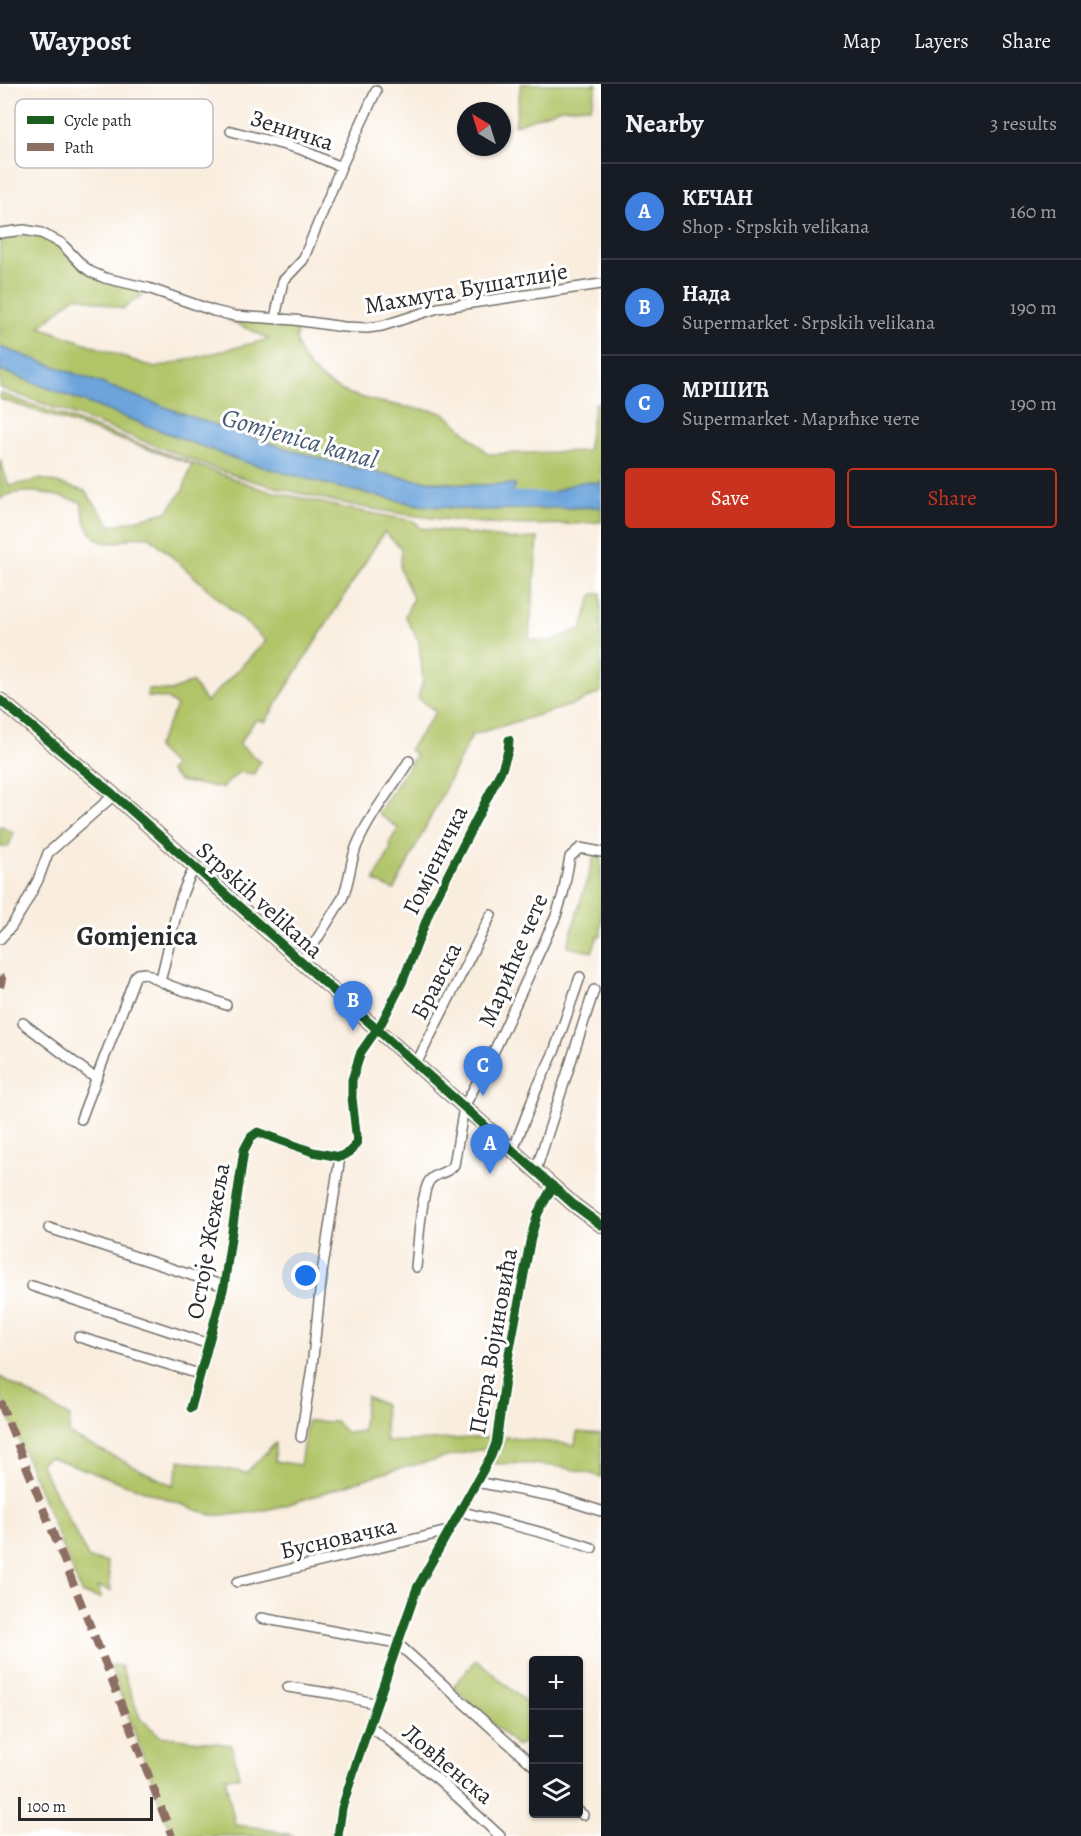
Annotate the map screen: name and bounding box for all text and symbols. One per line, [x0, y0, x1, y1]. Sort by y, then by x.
text: Waypost [30, 22, 131, 60]
text: Map [842, 27, 881, 55]
text: Layers [914, 27, 969, 55]
text: Share [1002, 27, 1051, 55]
legend [15, 99, 213, 168]
street label: Зеничка [246, 102, 338, 158]
north arrow [457, 102, 511, 156]
text: Nearby [625, 106, 704, 141]
text: Cycle path [64, 110, 132, 132]
text: 3 results [990, 110, 1057, 137]
text: Path [64, 137, 94, 159]
text: КЕЧАН [682, 183, 753, 213]
text: A [638, 198, 651, 225]
text: 160 m [1010, 198, 1057, 225]
text: Shop · Srpskih velikana [682, 213, 870, 240]
street label: Махмута Бушатлије [362, 254, 570, 322]
text: Нада [682, 279, 730, 309]
text: B [638, 294, 651, 321]
text: 190 m [1010, 294, 1057, 321]
text: Supermarket · Srpskih velikana [682, 309, 935, 336]
text: МРШИЋ [682, 375, 769, 405]
text: C [638, 390, 651, 417]
text: 190 m [1010, 390, 1057, 417]
water label: Gomjenica kanal [218, 400, 382, 478]
text: Supermarket · Марићке чете [682, 405, 920, 432]
button: Save [625, 468, 835, 528]
button: Share [847, 468, 1057, 528]
street label: Гомјеничка [395, 800, 475, 920]
street label: Srpskih velikana [190, 834, 331, 966]
street label: Марићке чете [470, 888, 556, 1032]
district label: Gomjenica [76, 918, 198, 954]
street label: Бравска [403, 937, 469, 1025]
pin: B [334, 982, 372, 1031]
pin: C [464, 1046, 502, 1096]
pin: A [470, 1124, 510, 1174]
street label: Остоје Жежеља [179, 1160, 237, 1322]
street label: Петра Војиновића [461, 1245, 525, 1437]
your location [291, 1261, 320, 1290]
street label: Бусновачка [277, 1509, 399, 1567]
map controls [529, 1656, 583, 1818]
button: + [529, 1656, 583, 1710]
button: − [529, 1710, 583, 1764]
street label: Ловћенска [396, 1716, 500, 1812]
button: layers [529, 1764, 583, 1818]
scale bar [18, 1794, 153, 1822]
text: 100 m [27, 1796, 66, 1818]

